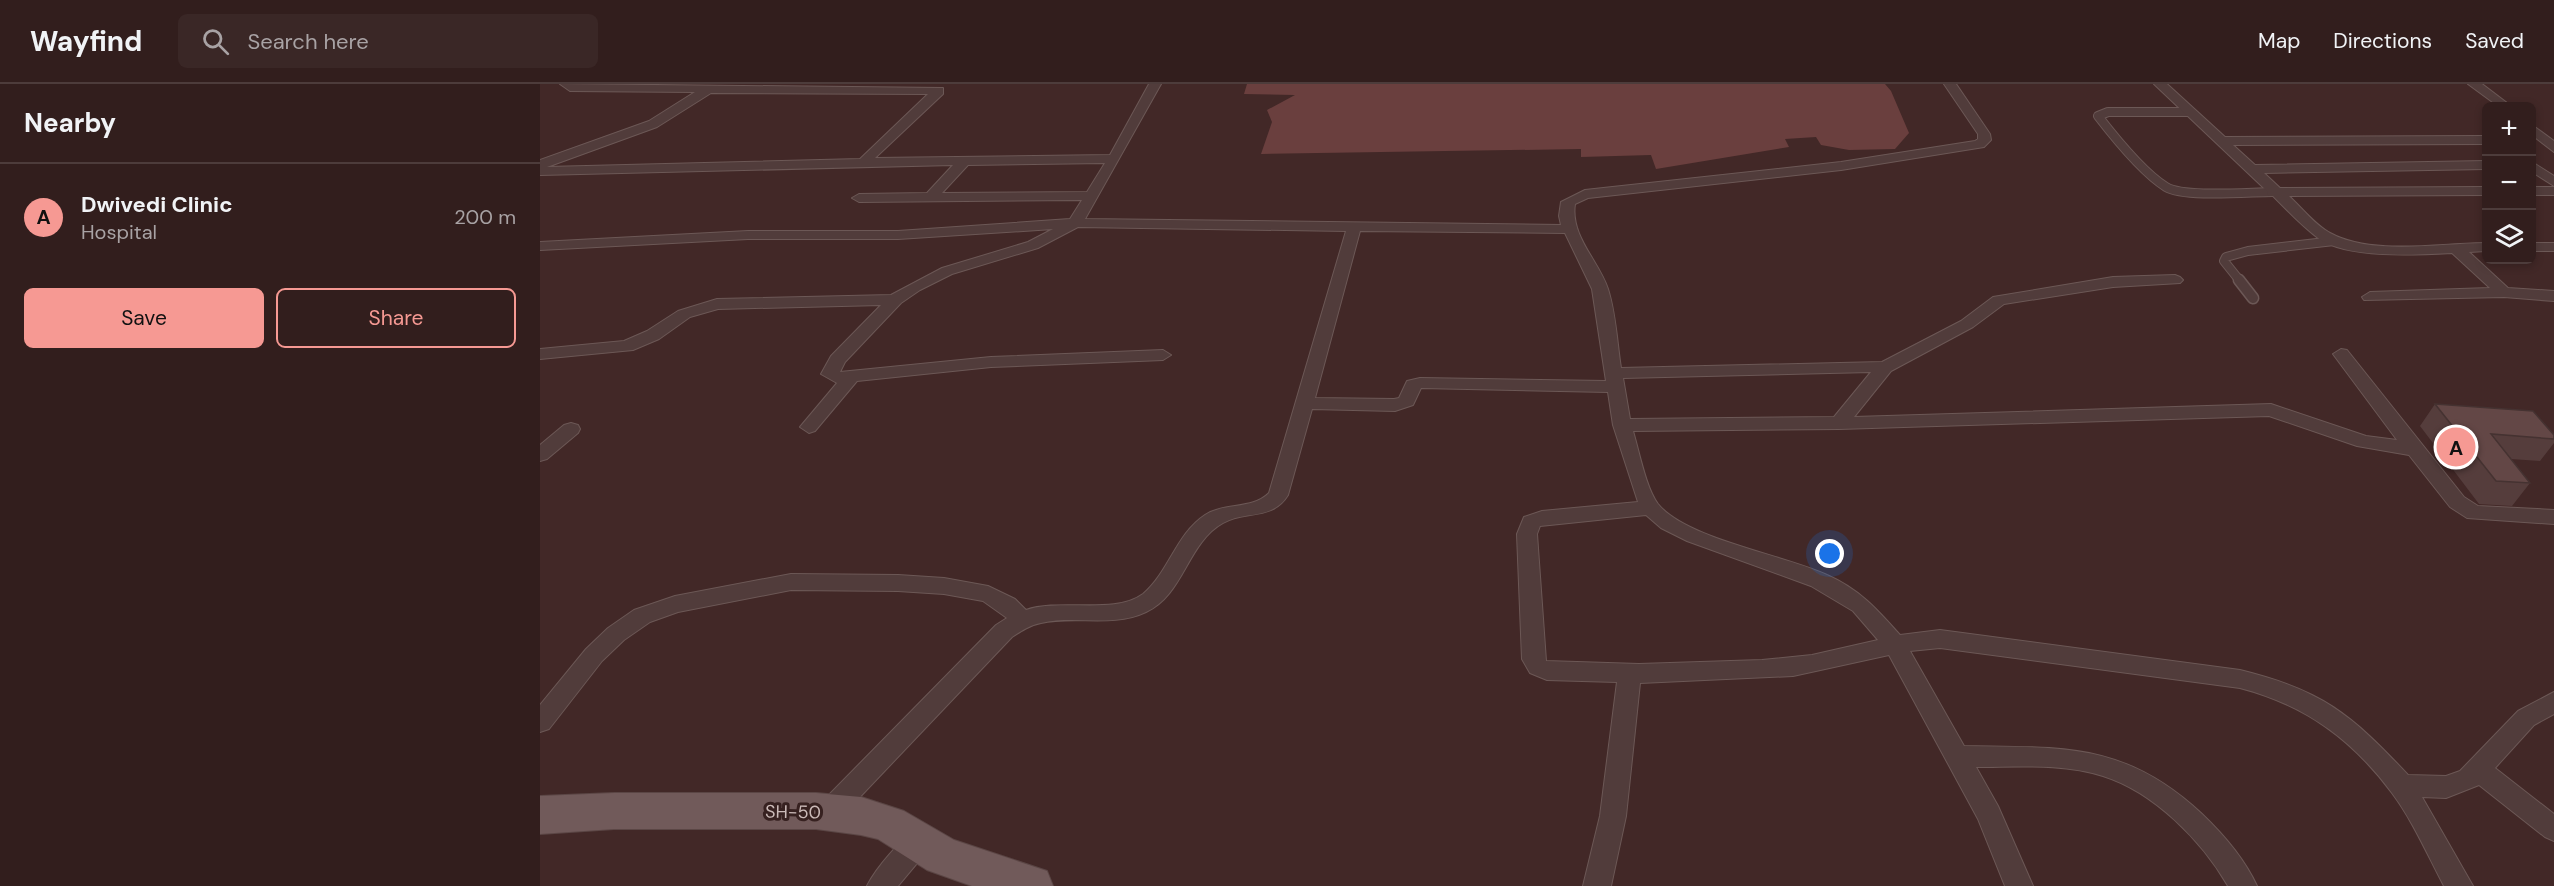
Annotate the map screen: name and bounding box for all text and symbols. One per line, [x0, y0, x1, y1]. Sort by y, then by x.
search box [178, 14, 598, 68]
text: Wayfind [30, 23, 142, 60]
icon: search [199, 25, 232, 58]
text: Search here [247, 27, 369, 56]
text: Map [2258, 27, 2300, 55]
text: Directions [2333, 27, 2432, 55]
text: Saved [2465, 27, 2524, 55]
map controls [2482, 102, 2536, 264]
button: + [2482, 102, 2536, 156]
text: Nearby [24, 106, 116, 140]
button: − [2482, 156, 2536, 210]
text: Dwivedi Clinic [81, 190, 233, 219]
text: A [36, 204, 51, 230]
text: 200 m [454, 204, 516, 230]
button: layers [2482, 210, 2536, 264]
text: Hospital [81, 219, 157, 245]
button: Save [24, 288, 264, 348]
button: Share [276, 288, 516, 348]
pin: A [2436, 424, 2476, 470]
your location [1815, 539, 1844, 568]
street label: SH-50 [765, 800, 821, 824]

